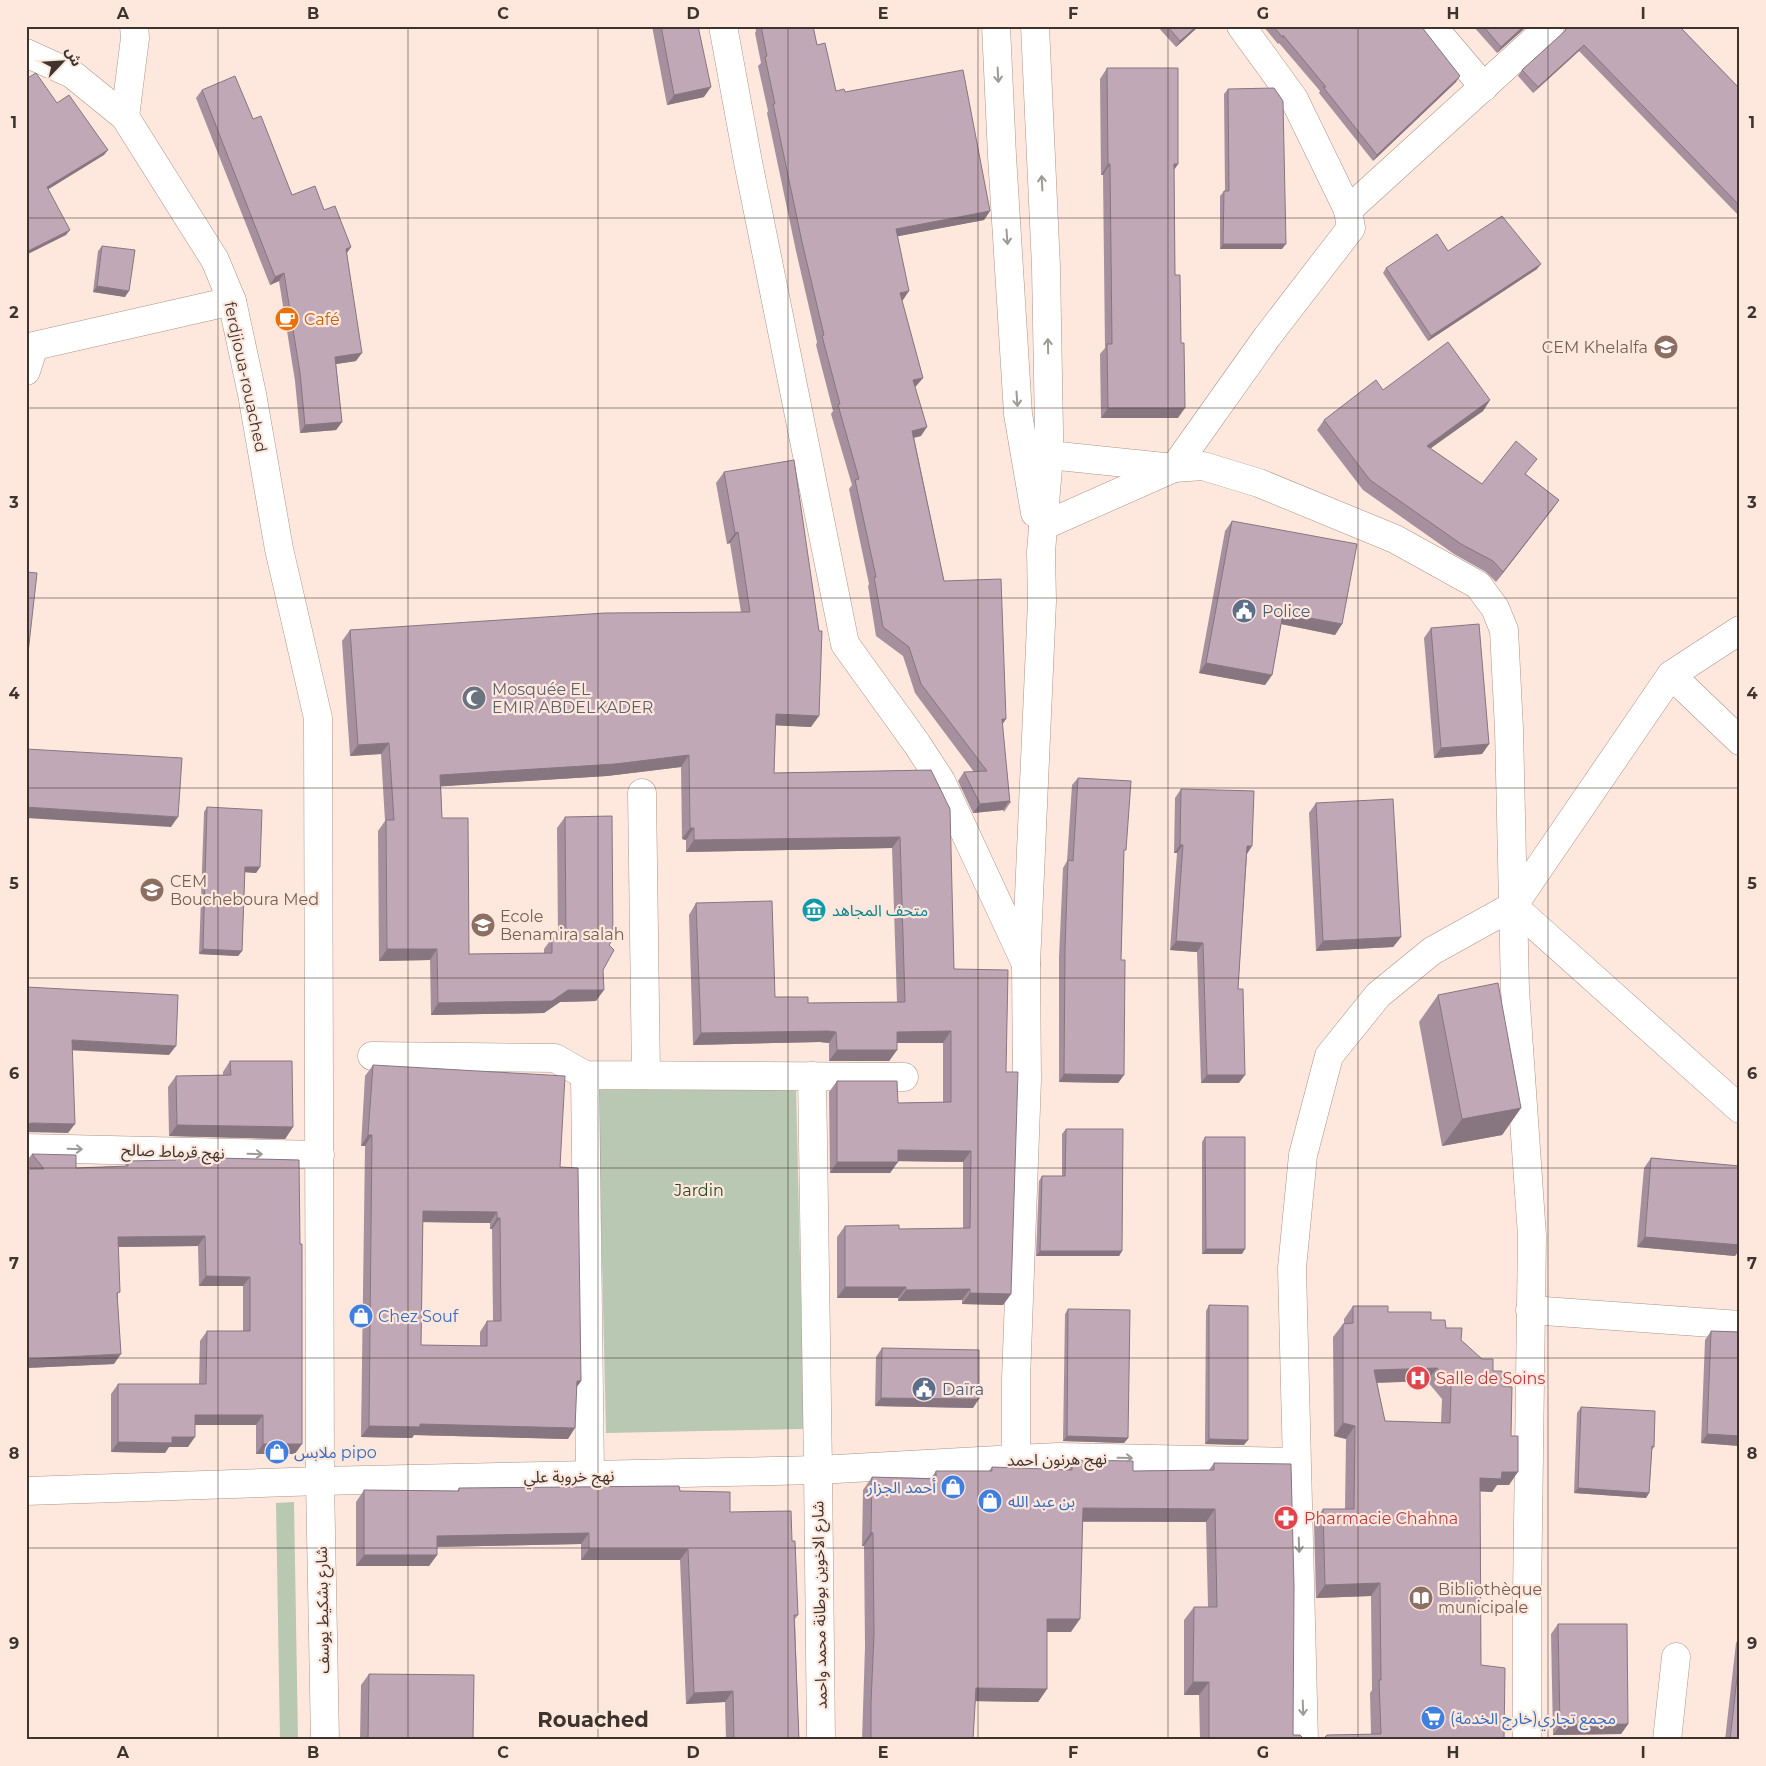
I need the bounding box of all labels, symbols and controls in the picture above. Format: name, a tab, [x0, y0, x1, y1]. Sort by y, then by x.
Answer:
text: A	[116, 4, 130, 23]
text: B	[307, 4, 319, 23]
text: C	[497, 4, 509, 23]
text: D	[686, 4, 700, 23]
text: E	[878, 4, 888, 23]
text: F	[1068, 4, 1078, 23]
text: G	[1257, 4, 1269, 23]
text: H	[1447, 4, 1459, 23]
text: I	[1640, 4, 1646, 23]
north arrow	[38, 38, 88, 88]
text: ش	[62, 44, 86, 69]
one-way arrow	[993, 66, 1003, 83]
text: 1	[11, 113, 17, 132]
text: 1	[1749, 113, 1755, 132]
one-way arrow	[1038, 175, 1047, 191]
one-way arrow	[1002, 229, 1011, 245]
street label: ferdjioua-rouached	[220, 300, 271, 454]
text: 2	[9, 303, 19, 322]
text: 2	[1747, 303, 1757, 322]
cafe icon: Café	[274, 306, 300, 332]
place label: Café	[304, 310, 340, 329]
school or university icon: CEM Khelalfa	[1653, 334, 1679, 360]
one-way arrow	[1043, 338, 1053, 354]
place label: CEM Khelalfa	[1542, 338, 1648, 357]
one-way arrow	[1013, 391, 1022, 407]
text: 3	[8, 493, 19, 512]
text: 3	[1746, 493, 1757, 512]
public building icon: Police	[1231, 598, 1257, 624]
place label: Police	[1262, 602, 1310, 621]
place label: Mosquée EL EMIR ABDELKADER	[492, 680, 653, 717]
text: 4	[8, 684, 20, 703]
text: 4	[1746, 684, 1758, 703]
mosque icon: Mosquée EL EMIR ABDELKADER	[461, 685, 487, 711]
place label: CEM Boucheboura Med	[170, 872, 319, 909]
text: 5	[9, 874, 19, 893]
text: 5	[1747, 874, 1757, 893]
school or university icon: CEM Boucheboura Med	[139, 877, 165, 903]
museum icon: متحف المجاهد	[801, 897, 827, 923]
place label: متحف المجاهد	[832, 901, 928, 920]
place label: Ecole Benamira salah	[500, 907, 624, 944]
school or university icon: Ecole Benamira salah	[470, 912, 496, 938]
text: 6	[9, 1064, 19, 1083]
text: 6	[1747, 1064, 1757, 1083]
street label: نهج قرماط صالح	[121, 1140, 225, 1166]
one-way arrow	[66, 1144, 83, 1154]
one-way arrow	[247, 1149, 263, 1158]
park label: Jardin	[673, 1181, 724, 1200]
text: 7	[9, 1254, 19, 1273]
text: 7	[1747, 1254, 1757, 1273]
shop icon: Chez Souf	[348, 1303, 374, 1329]
place label: Chez Souf	[378, 1307, 459, 1326]
hospital icon: Salle de Soins	[1405, 1365, 1431, 1391]
place label: Salle de Soins	[1436, 1369, 1545, 1388]
public building icon: Daïra	[911, 1376, 937, 1402]
place label: Daïra	[942, 1380, 984, 1399]
shop icon: ملابس pipo	[264, 1439, 290, 1465]
place label: ملابس pipo	[294, 1443, 377, 1462]
text: 8	[9, 1444, 19, 1463]
text: 8	[1747, 1444, 1757, 1463]
street label: نهج هرنون احمد	[1007, 1449, 1107, 1473]
one-way arrow	[1117, 1454, 1133, 1463]
street label: نهج خروبة علي	[523, 1466, 615, 1490]
shop icon: أحمد الجزار	[940, 1474, 966, 1500]
place label: أحمد الجزار	[866, 1478, 936, 1497]
shop icon: بن عبد الله	[977, 1488, 1003, 1514]
place label: بن عبد الله	[1008, 1492, 1075, 1511]
street label: شارع الاخوين بوطانة محمد واحمد	[808, 1501, 834, 1709]
pharmacy icon: Pharmacie Chahna	[1273, 1505, 1299, 1531]
place label: Pharmacie Chahna	[1304, 1509, 1458, 1528]
one-way arrow	[1294, 1537, 1304, 1553]
street label: شارع بشكيط يوسف	[312, 1546, 336, 1674]
place label: Bibliothèque municipale	[1438, 1580, 1542, 1617]
library icon: Bibliothèque municipale	[1408, 1585, 1434, 1611]
text: 9	[9, 1634, 19, 1653]
text: 9	[1747, 1634, 1757, 1653]
one-way arrow	[1299, 1699, 1308, 1715]
supermarket icon: (مجمع تجاري(خارج الخدمة	[1420, 1705, 1446, 1731]
district label: Rouached	[537, 1707, 649, 1732]
place label: (مجمع تجاري(خارج الخدمة	[1450, 1709, 1616, 1731]
text: A	[116, 1743, 130, 1762]
text: B	[307, 1743, 319, 1762]
text: C	[497, 1743, 509, 1762]
text: D	[686, 1743, 700, 1762]
text: E	[878, 1743, 888, 1762]
text: F	[1068, 1743, 1078, 1762]
text: G	[1257, 1743, 1269, 1762]
text: H	[1447, 1743, 1459, 1762]
text: I	[1640, 1743, 1646, 1762]

